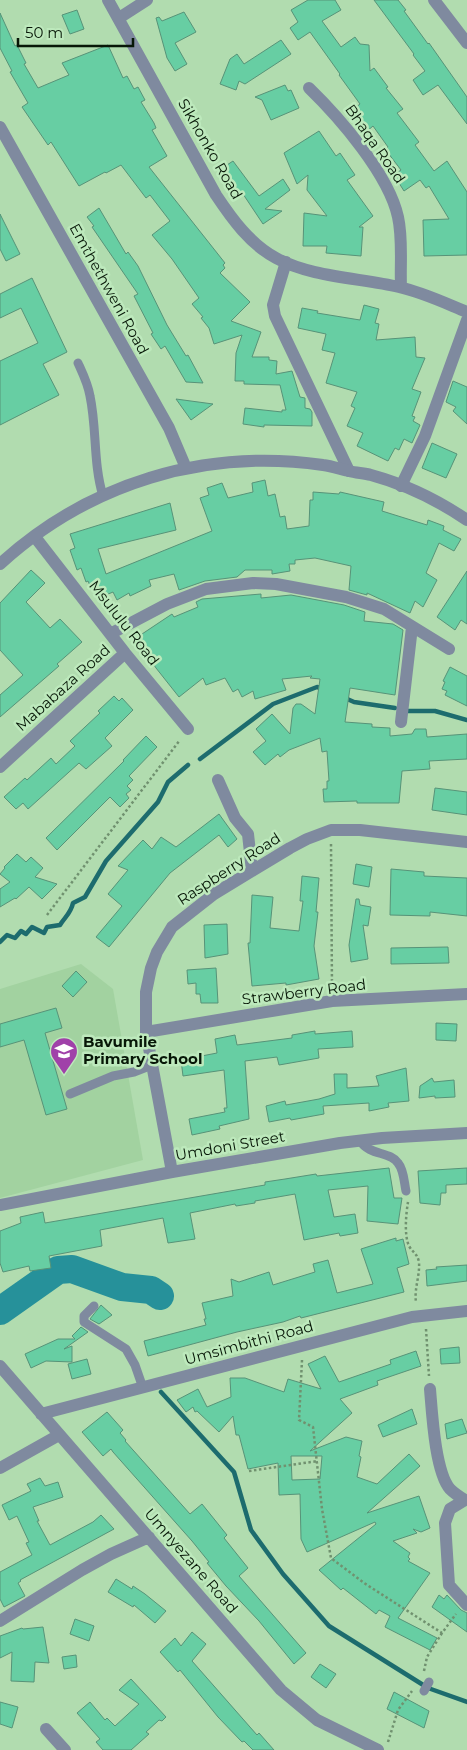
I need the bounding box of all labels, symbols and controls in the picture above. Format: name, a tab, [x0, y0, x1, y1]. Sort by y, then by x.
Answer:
scale bar	[18, 15, 132, 47]
text: 50 m	[25, 23, 63, 42]
street label: Sikhonko Road	[174, 95, 247, 202]
street label: Bhaqa Road	[341, 100, 410, 187]
street label: Emthethweni Road	[66, 220, 153, 358]
street label: Msululu Road	[85, 576, 164, 669]
street label: Mababaza Road	[11, 640, 114, 735]
street label: Raspberry Road	[173, 828, 284, 909]
street label: Strawberry Road	[241, 974, 367, 1009]
place label: Bavumile Primary School	[83, 1032, 202, 1068]
school or university icon: Bavumile Primary School	[49, 1036, 79, 1075]
street label: Umdoni Street	[174, 1127, 286, 1164]
street label: Umsimbithi Road	[182, 1316, 315, 1369]
street label: Umnyezane Road	[140, 1504, 242, 1617]

